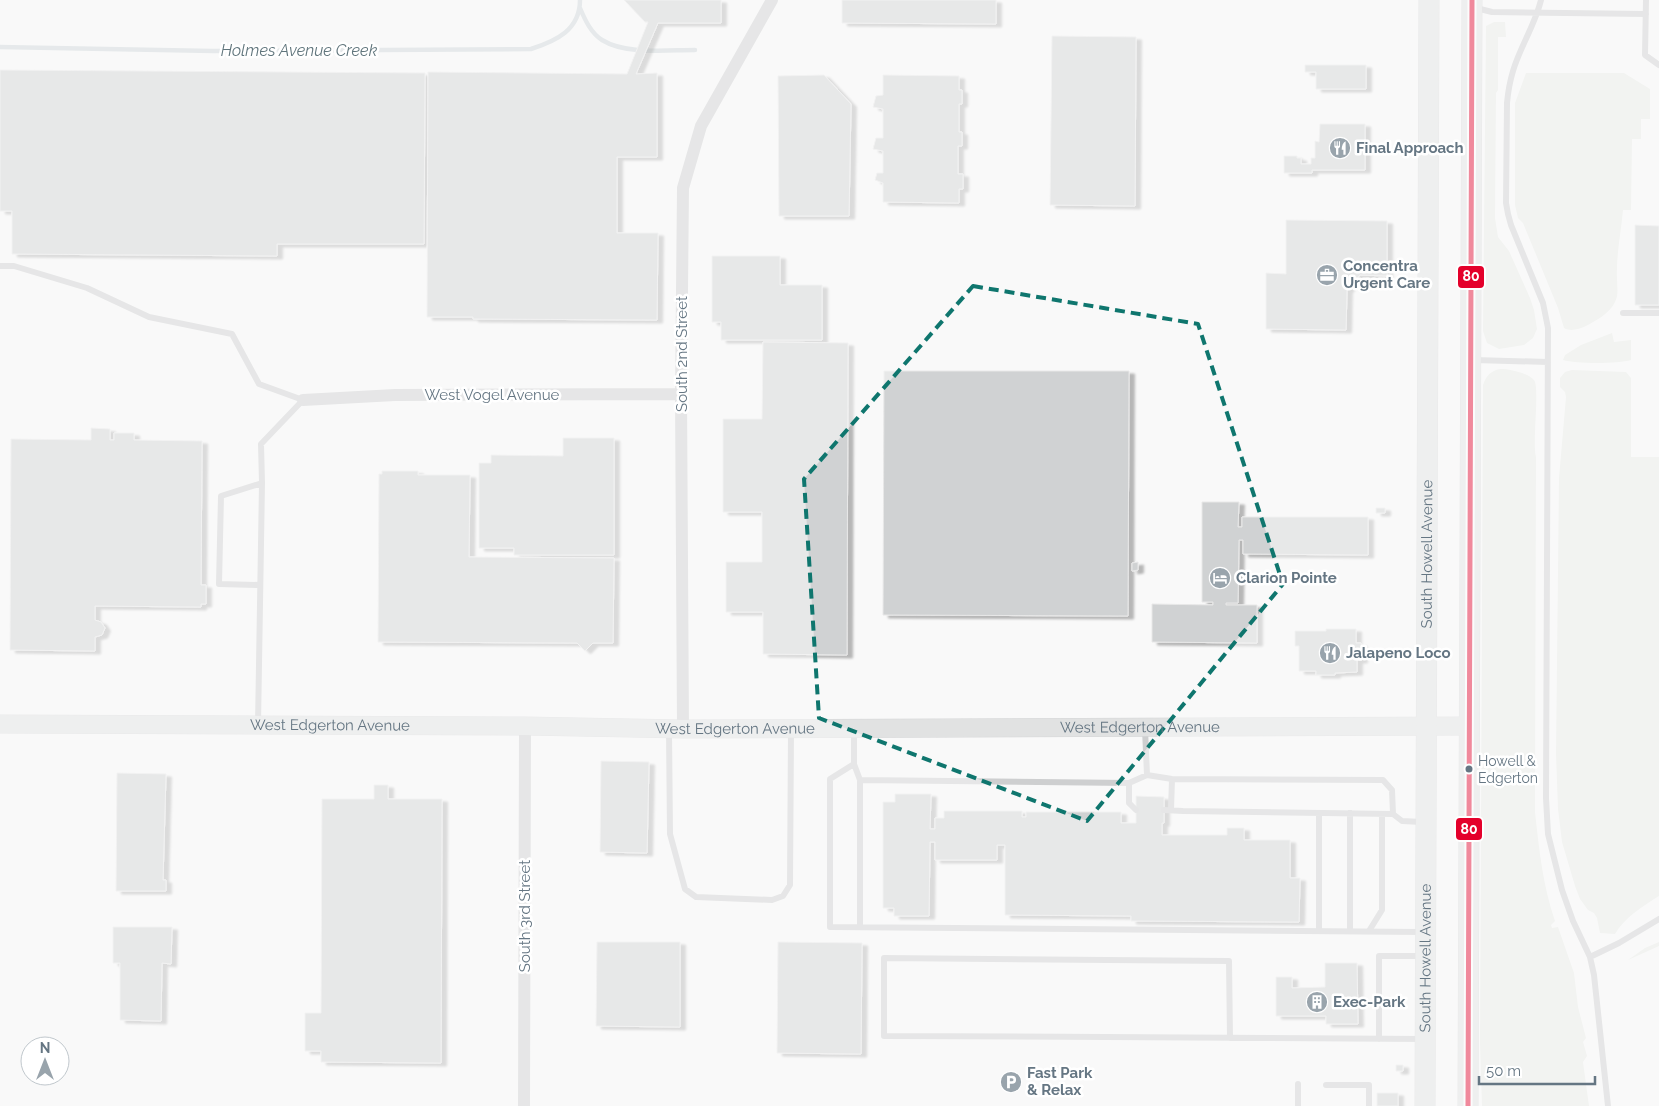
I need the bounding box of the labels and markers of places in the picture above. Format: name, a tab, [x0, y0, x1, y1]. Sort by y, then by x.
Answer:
restaurant icon: Final Approach	[1328, 136, 1352, 160]
place label: Final Approach	[1356, 139, 1464, 157]
place label: Concentra Urgent Care	[1343, 257, 1430, 292]
office icon: Concentra Urgent Care	[1315, 263, 1339, 287]
hotel icon: Clarion Pointe	[1208, 566, 1232, 590]
place label: Clarion Pointe	[1236, 569, 1337, 587]
restaurant icon: Jalapeno Loco	[1318, 641, 1342, 665]
place label: Jalapeno Loco	[1346, 644, 1451, 662]
place label: Howell & Edgerton	[1478, 753, 1538, 786]
marker: Howell & Edgerton	[1464, 764, 1474, 774]
building icon: Exec-Park	[1305, 990, 1329, 1014]
place label: Exec-Park	[1333, 993, 1406, 1011]
place label: Fast Park & Relax	[1027, 1064, 1093, 1099]
parking icon: Fast Park & Relax	[999, 1070, 1023, 1094]

